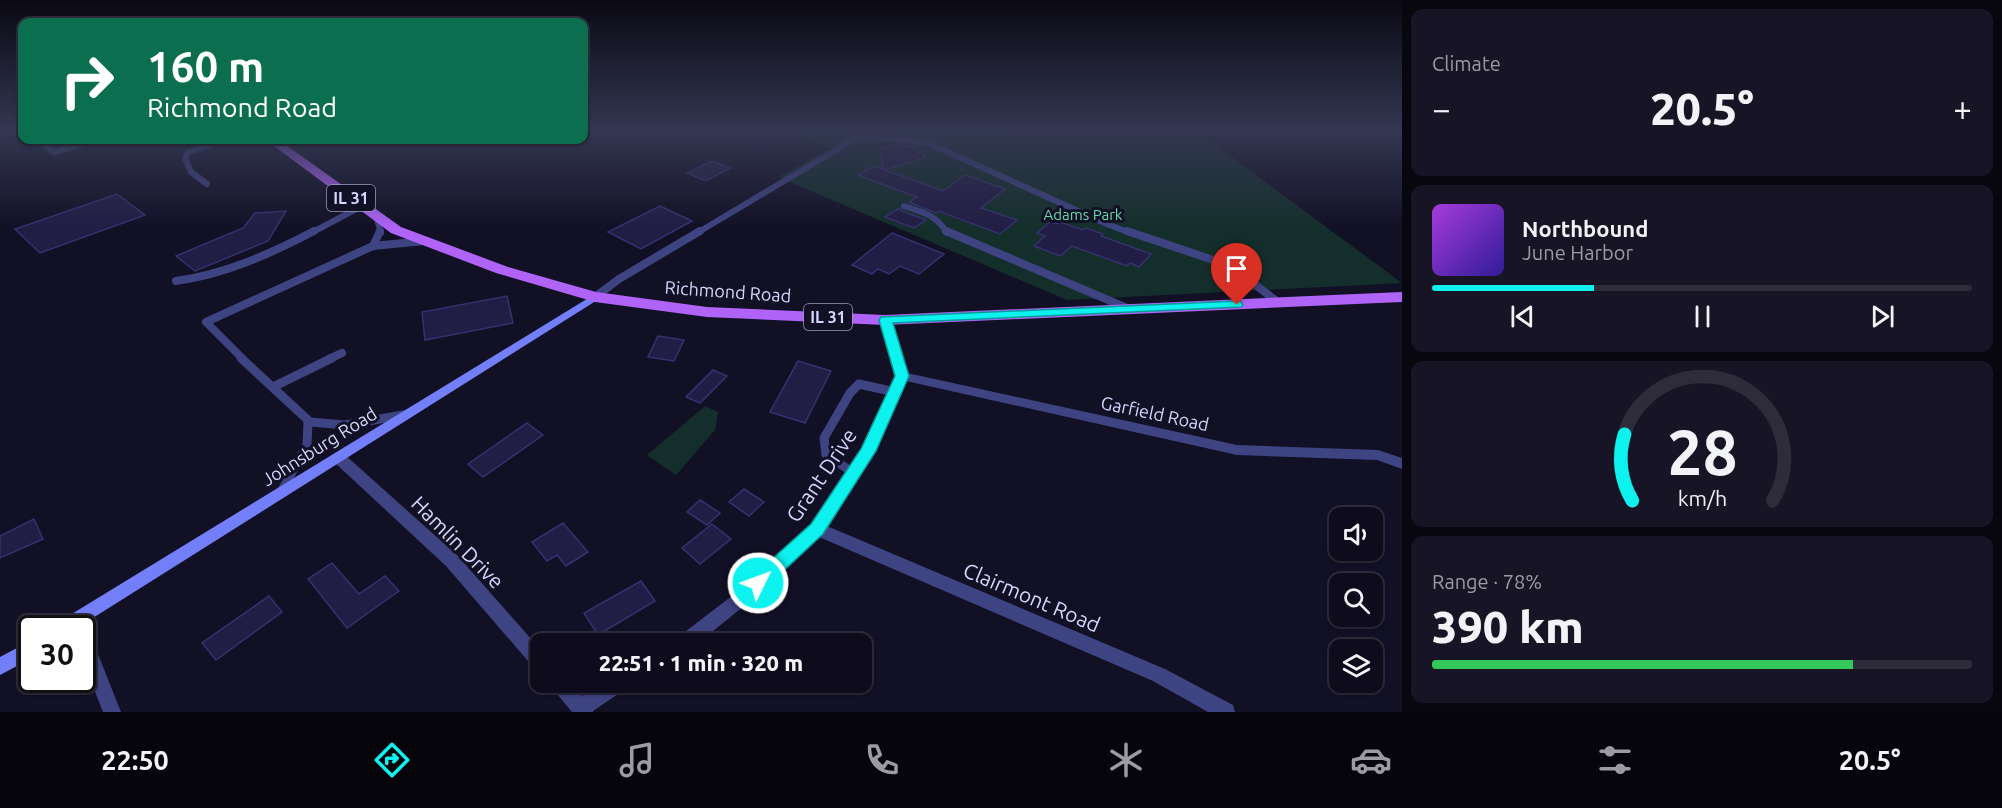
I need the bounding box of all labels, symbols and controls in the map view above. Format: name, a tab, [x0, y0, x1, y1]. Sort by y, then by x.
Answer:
icon: right	[48, 42, 126, 120]
text: 160 m	[147, 43, 264, 90]
text: Climate	[1432, 52, 1501, 75]
text: 20.5°	[1650, 83, 1754, 134]
text: −	[1432, 90, 1451, 127]
text: +	[1953, 90, 1972, 127]
text: Richmond Road	[147, 92, 337, 122]
road number: IL 31	[327, 185, 375, 211]
park label: Adams Park	[1044, 206, 1123, 223]
text: Northbound	[1522, 216, 1648, 241]
text: June Harbor	[1522, 241, 1633, 264]
pin	[1211, 243, 1262, 305]
icon: arrive	[1220, 252, 1253, 285]
street label: Richmond Road	[664, 277, 792, 305]
icon: previous	[1506, 300, 1539, 333]
icon: pause	[1686, 300, 1719, 333]
icon: next	[1866, 300, 1899, 333]
road number: IL 31	[804, 304, 852, 330]
street label: Garfield Road	[1099, 392, 1211, 434]
street label: Johnsburg Road	[258, 403, 380, 489]
text: 28	[1667, 417, 1737, 487]
street label: Grant Drive	[781, 424, 861, 526]
text: km/h	[1677, 486, 1727, 510]
street label: Hamlin Drive	[407, 491, 509, 593]
map controls	[1329, 507, 1383, 693]
button: sound	[1329, 507, 1383, 561]
position arrow	[726, 551, 790, 615]
street label: Clairmont Road	[960, 557, 1104, 637]
text: Range · 78%	[1432, 570, 1542, 593]
button: search	[1329, 573, 1383, 627]
text: 390 km	[1432, 601, 1584, 652]
speed limit sign: 30	[18, 615, 96, 693]
button: layers	[1329, 639, 1383, 693]
text: 22:51 · 1 min · 320 m	[599, 650, 803, 675]
icon: directions	[371, 739, 413, 781]
icon: music	[616, 739, 658, 781]
icon: phone	[861, 739, 903, 781]
icon: climate	[1105, 739, 1147, 781]
icon: car	[1350, 739, 1392, 781]
icon: filters	[1594, 739, 1636, 781]
text: 22:50	[101, 745, 169, 775]
text: 20.5°	[1839, 745, 1901, 775]

